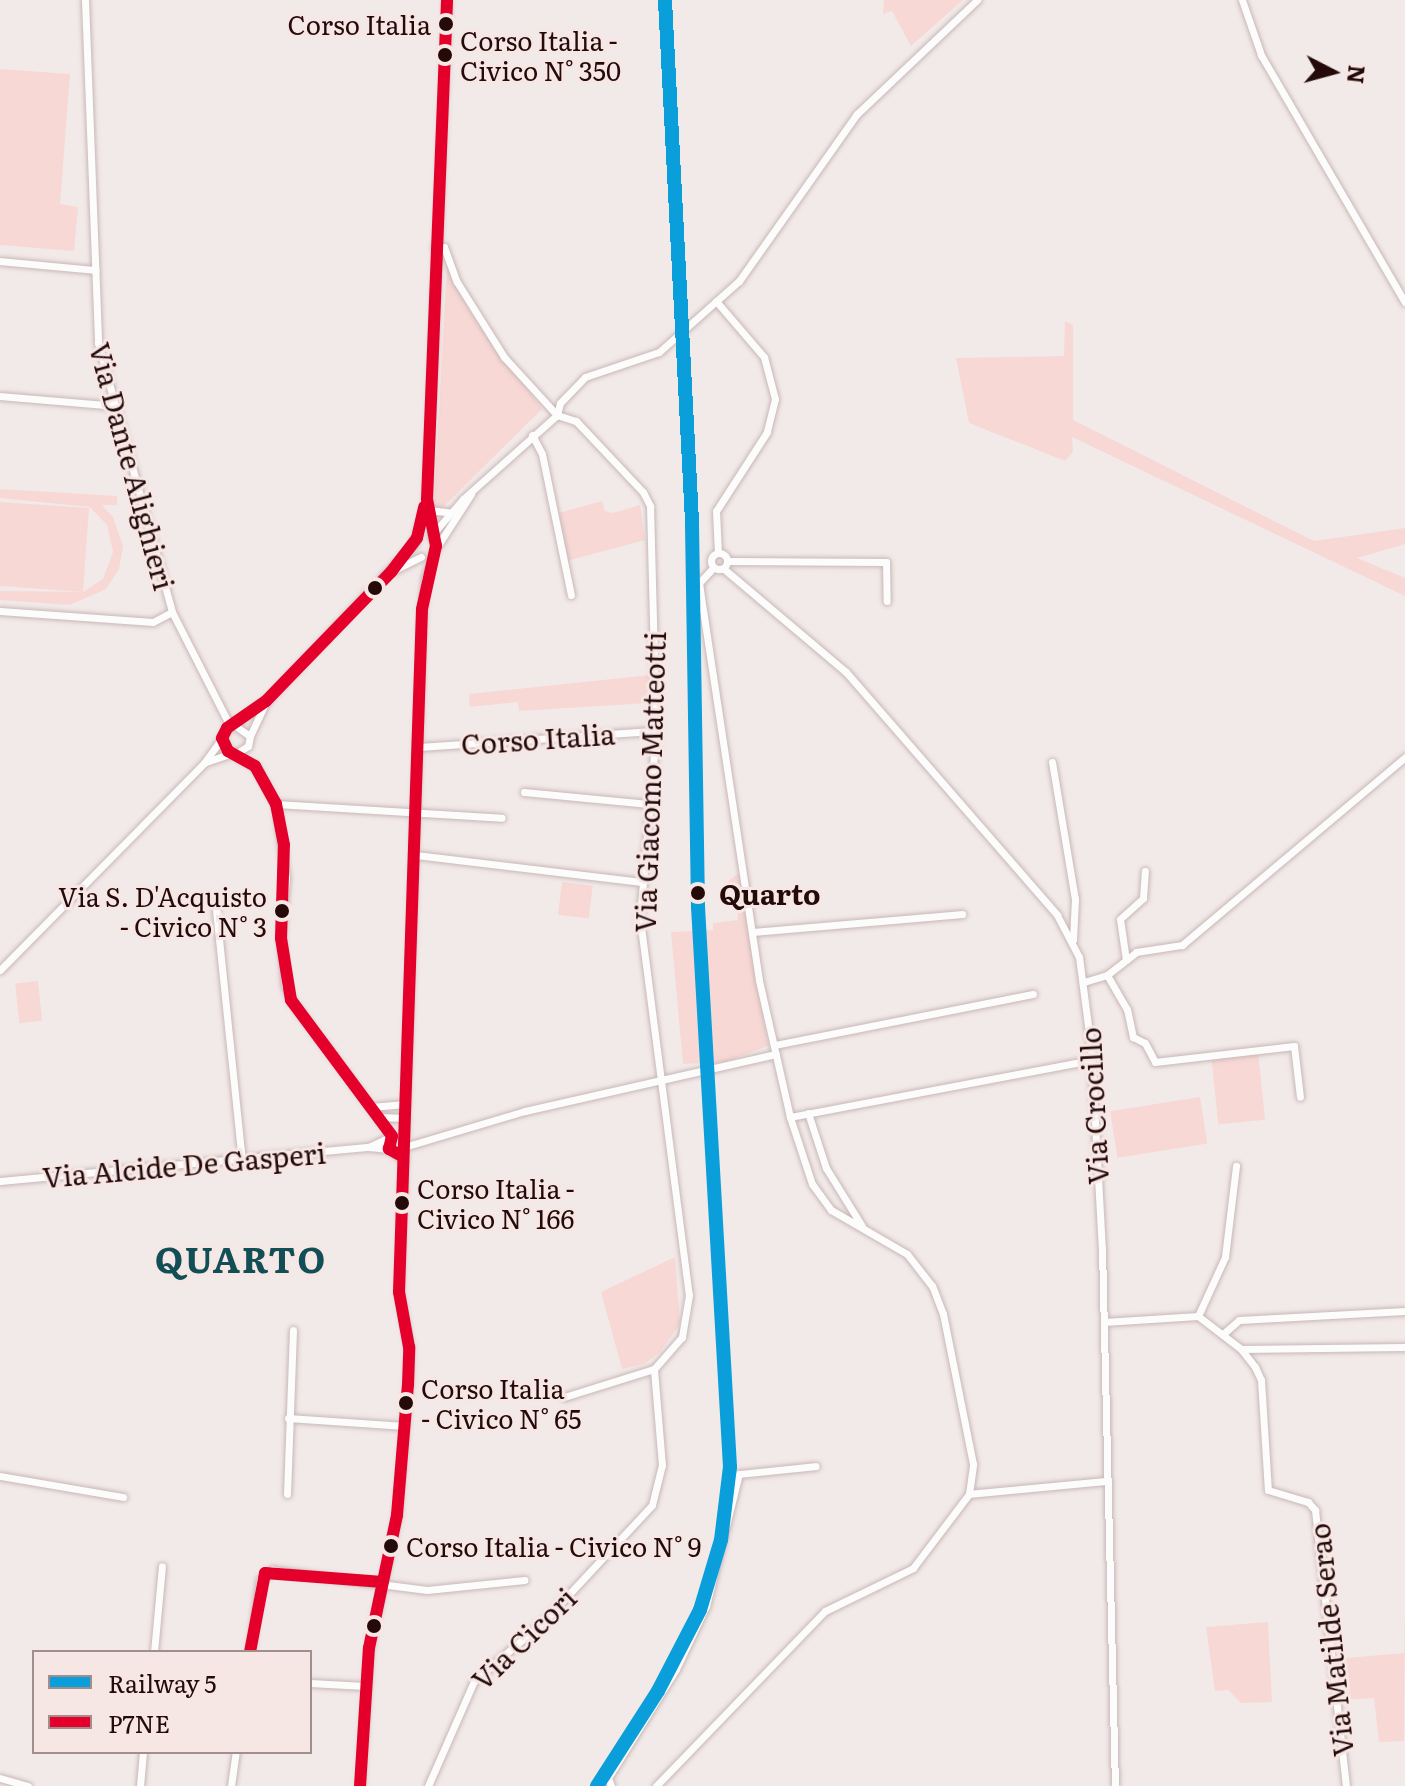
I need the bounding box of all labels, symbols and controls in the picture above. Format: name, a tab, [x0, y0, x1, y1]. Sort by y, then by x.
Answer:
place label: Corso Italia	[288, 8, 431, 40]
marker: Corso Italia	[438, 16, 454, 32]
place label: Corso Italia - Civico N° 350	[460, 24, 621, 86]
north arrow	[1293, 32, 1373, 112]
marker: Corso Italia - Civico N° 350	[437, 47, 453, 63]
text: N	[1340, 64, 1375, 85]
street label: Via Dante Alighieri	[84, 339, 182, 593]
unlabelled marker	[367, 580, 383, 596]
street label: Via Giacomo Matteotti	[627, 631, 671, 933]
street label: Corso Italia	[460, 716, 616, 760]
place label: Quarto	[719, 876, 820, 910]
marker: Quarto	[684, 879, 712, 907]
place label: Via S. D'Acquisto - Civico N° 3	[58, 880, 267, 942]
marker: Via S. D'Acquisto - Civico N° 3	[274, 903, 290, 919]
street label: Via Crocillo	[1072, 1027, 1114, 1185]
street label: Via Alcide De Gasperi	[41, 1135, 327, 1193]
place label: Corso Italia - Civico N° 166	[417, 1172, 575, 1234]
marker: Corso Italia - Civico N° 166	[394, 1195, 410, 1211]
district label: QUARTO	[155, 1236, 327, 1280]
place label: Corso Italia - Civico N° 65	[421, 1372, 581, 1434]
marker: Corso Italia - Civico N° 65	[398, 1395, 414, 1411]
street label: Via Matilde Serao	[1301, 1522, 1359, 1758]
place label: Corso Italia - Civico N° 9	[406, 1530, 701, 1562]
marker: Corso Italia - Civico N° 9	[383, 1538, 399, 1554]
street label: Via Cicori	[464, 1580, 582, 1696]
unlabelled marker	[366, 1618, 382, 1634]
legend	[32, 1650, 312, 1754]
text: Railway 5	[108, 1665, 216, 1700]
text: P7NE	[108, 1705, 170, 1740]

